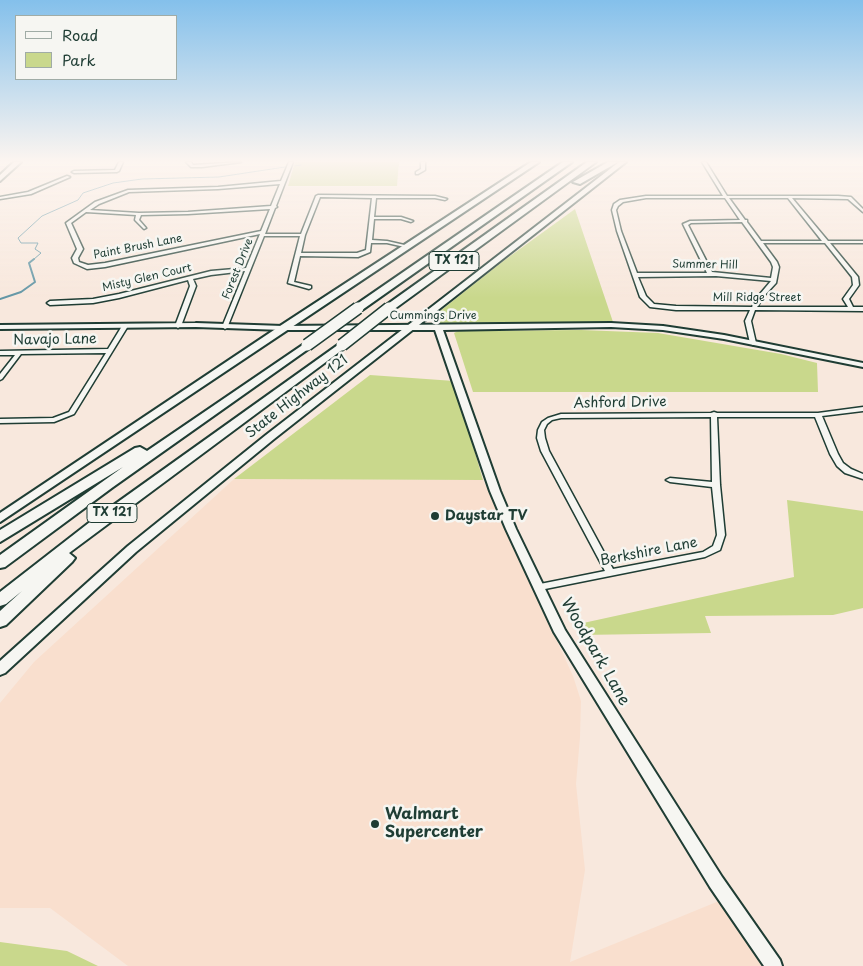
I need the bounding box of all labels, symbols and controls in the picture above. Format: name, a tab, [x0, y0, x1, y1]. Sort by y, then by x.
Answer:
legend	[15, 15, 178, 80]
text: Road	[62, 23, 98, 46]
text: Park	[62, 48, 96, 71]
street label: Paint Brush Lane	[93, 232, 183, 262]
street label: Forest Drive	[220, 237, 256, 301]
road number: TX 121	[429, 252, 479, 270]
street label: Summer Hill	[672, 258, 738, 272]
street label: Misty Glen Court	[101, 261, 193, 295]
street label: Mill Ridge Street	[713, 291, 801, 305]
street label: Cummings Drive	[390, 309, 476, 323]
street label: Navajo Lane	[13, 331, 97, 349]
street label: State Highway 121	[243, 352, 351, 442]
street label: Ashford Drive	[573, 394, 667, 412]
road number: TX 121	[87, 503, 137, 522]
place label: Daystar TV	[445, 508, 527, 524]
marker: Daystar TV	[429, 510, 441, 522]
street label: Berkshire Lane	[599, 534, 699, 570]
street label: Woodpark Lane	[556, 595, 634, 709]
place label: Walmart Supercenter	[385, 805, 483, 843]
marker: Walmart Supercenter	[369, 818, 381, 830]

